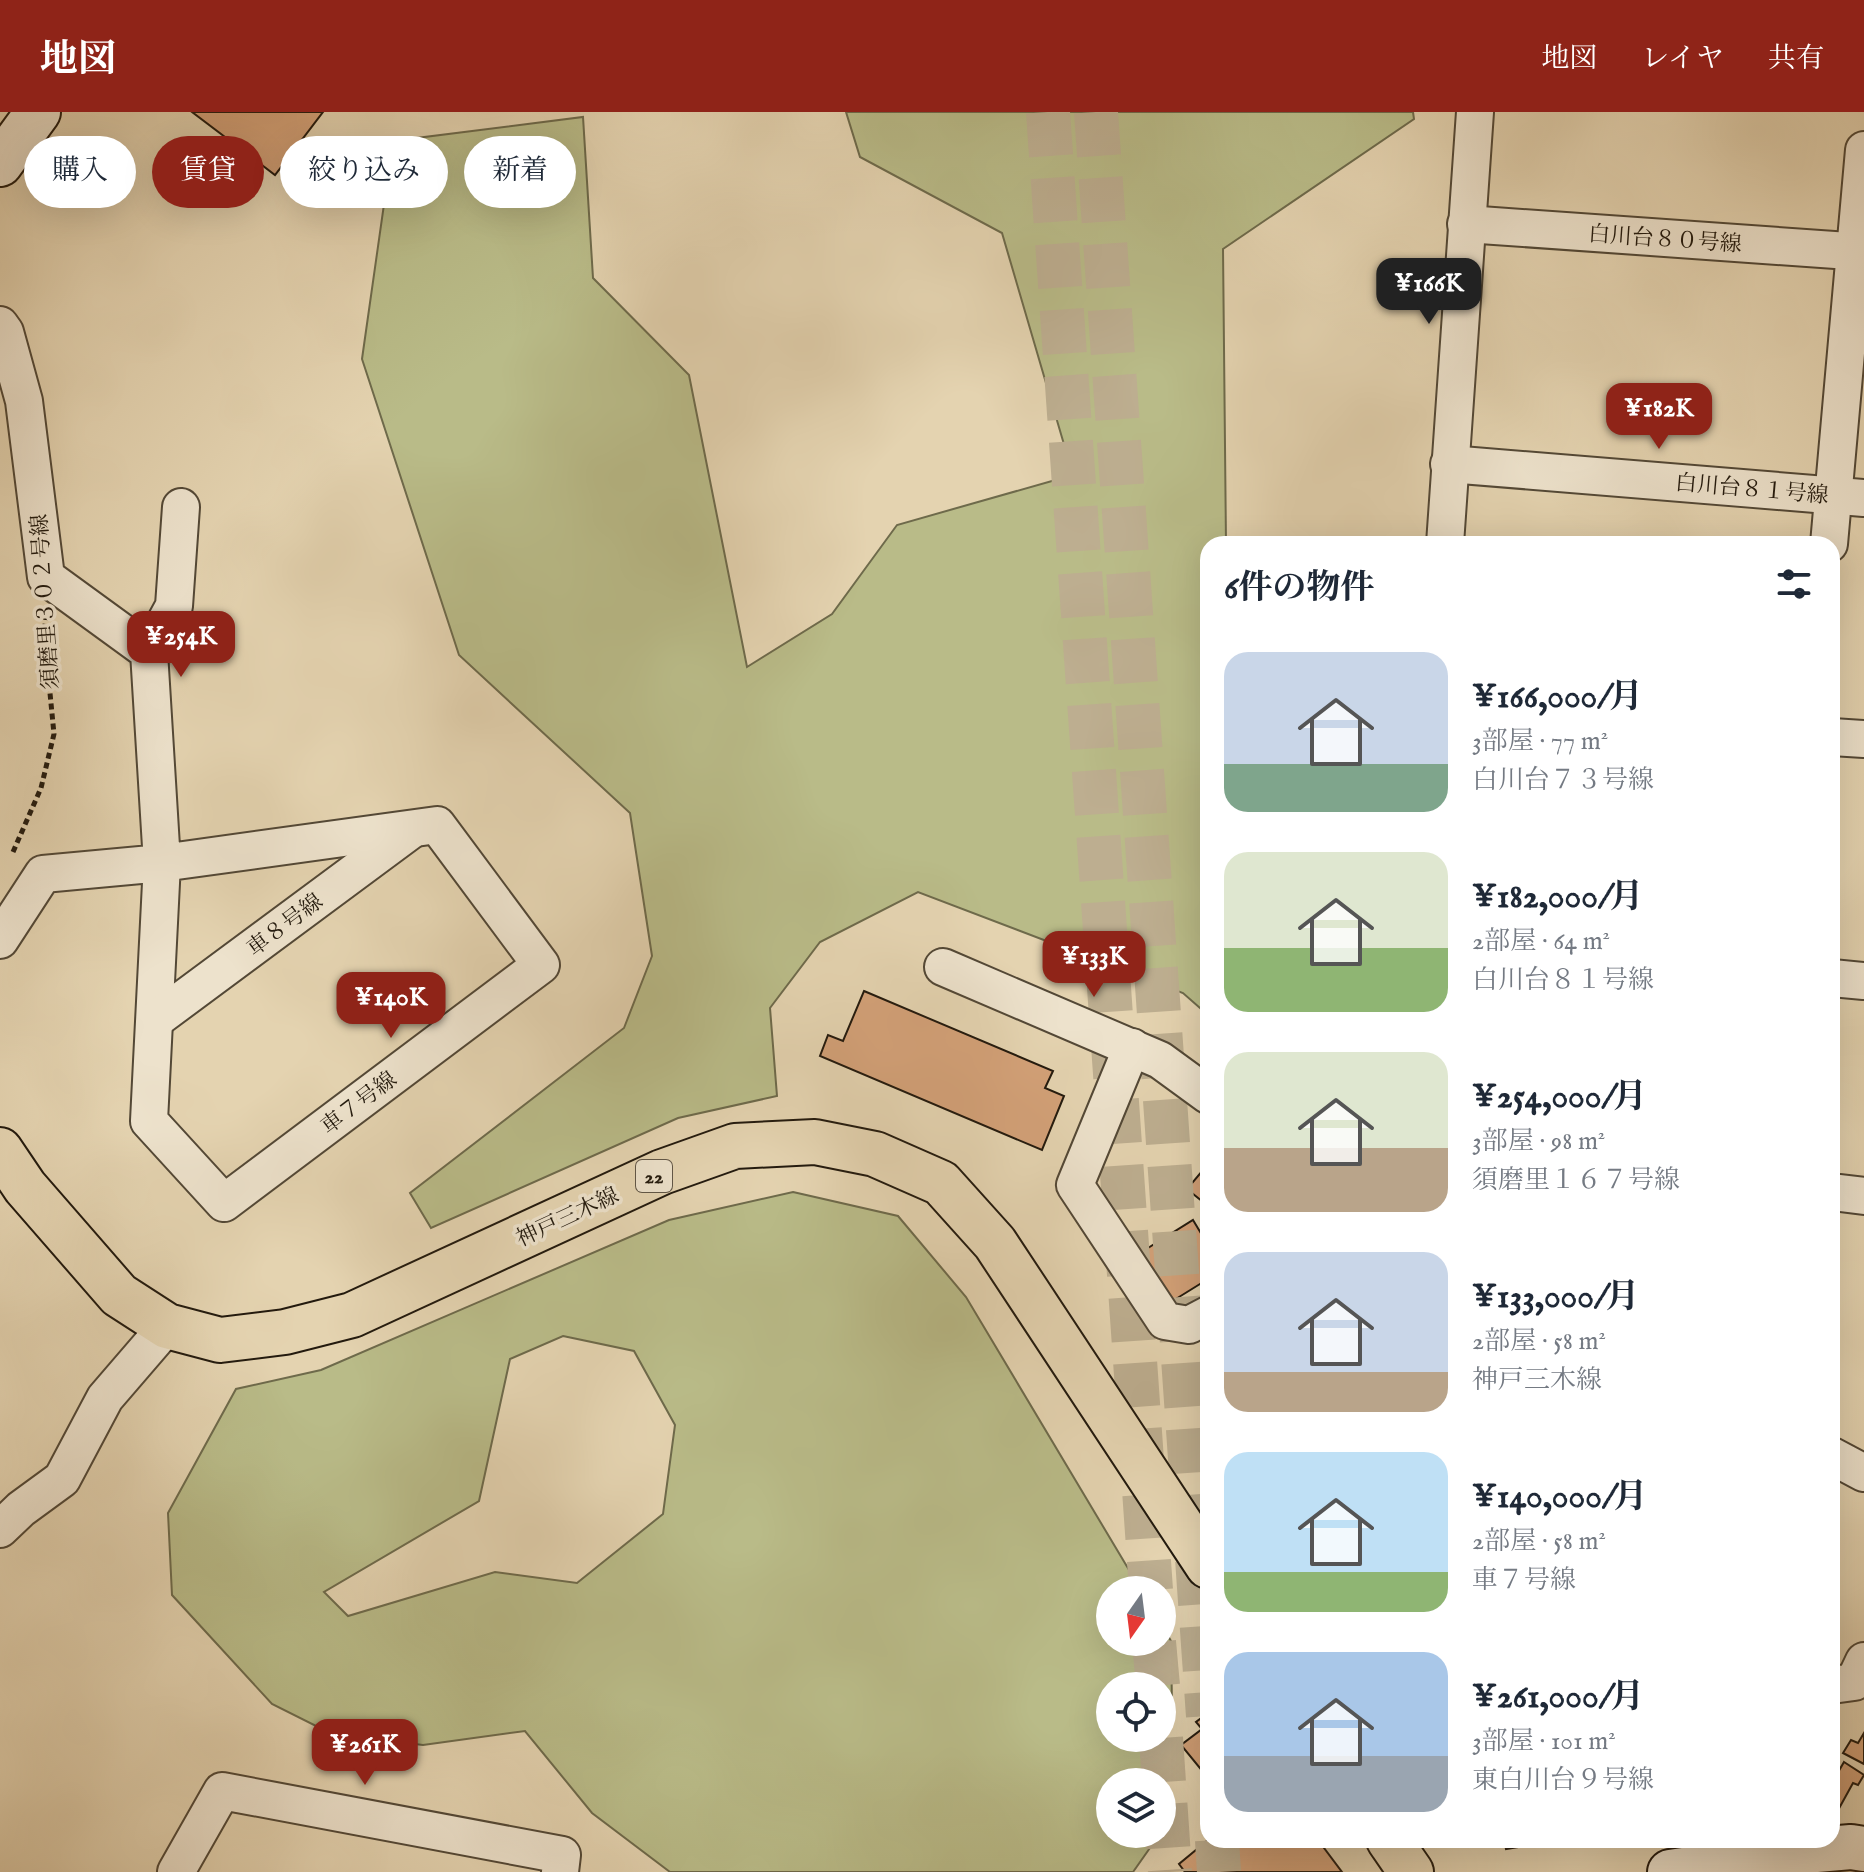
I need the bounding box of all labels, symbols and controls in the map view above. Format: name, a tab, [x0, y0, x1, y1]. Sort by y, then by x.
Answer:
text: 地図	[40, 37, 116, 85]
text: 地図	[1541, 42, 1597, 77]
text: レイヤ	[1641, 42, 1724, 77]
text: 共有	[1768, 42, 1824, 77]
chip: 購入	[24, 136, 136, 208]
chip: 賃貸	[152, 136, 264, 208]
chip: 絞り込み	[280, 136, 448, 208]
chip: 新着	[464, 136, 576, 208]
street label: 白川台８０号線	[1587, 221, 1743, 259]
pin: ¥166K	[1373, 258, 1485, 326]
text: ¥166K	[1394, 267, 1464, 300]
pin: ¥182K	[1603, 383, 1715, 451]
text: ¥182K	[1624, 392, 1694, 425]
street label: 白川台８１号線	[1674, 469, 1830, 511]
street label: 須磨里３０２号線	[26, 513, 66, 691]
icon: filters	[1772, 562, 1816, 606]
text: 6件の物件	[1224, 567, 1374, 610]
pin: ¥254K	[125, 611, 237, 679]
text: ¥254K	[145, 620, 217, 653]
text: ¥166,000/月	[1472, 676, 1643, 719]
icon: home	[1288, 684, 1384, 780]
text: 3部屋 · 77 m²	[1472, 725, 1608, 758]
text: 白川台７３号線	[1472, 764, 1654, 797]
text: ¥182,000/月	[1472, 876, 1643, 919]
icon: home	[1288, 884, 1384, 980]
street label: 車８号線	[242, 888, 329, 963]
text: 2部屋 · 64 m²	[1472, 925, 1610, 958]
pin: ¥133K	[1038, 931, 1150, 999]
text: ¥133K	[1061, 940, 1127, 973]
text: 白川台８１号線	[1472, 964, 1654, 997]
pin: ¥140K	[335, 972, 447, 1040]
text: ¥140K	[355, 981, 427, 1014]
street label: 車７号線	[316, 1066, 403, 1141]
text: ¥254,000/月	[1472, 1076, 1647, 1119]
icon: home	[1288, 1084, 1384, 1180]
text: 3部屋 · 98 m²	[1472, 1125, 1605, 1158]
road number: 22	[636, 1160, 672, 1192]
text: 須磨里１６７号線	[1472, 1164, 1680, 1197]
street label: 神戸三木線	[512, 1182, 624, 1254]
text: ¥133,000/月	[1472, 1276, 1640, 1319]
icon: home	[1288, 1284, 1384, 1380]
text: 2部屋 · 58 m²	[1472, 1325, 1606, 1358]
text: 神戸三木線	[1472, 1364, 1602, 1397]
text: ¥140,000/月	[1472, 1476, 1648, 1519]
icon: home	[1288, 1484, 1384, 1580]
text: 2部屋 · 58 m²	[1472, 1525, 1606, 1558]
text: 車７号線	[1472, 1564, 1576, 1597]
north arrow	[1096, 1576, 1176, 1656]
map controls	[1096, 1576, 1176, 1848]
button: locate	[1096, 1672, 1176, 1752]
text: ¥261,000/月	[1472, 1676, 1644, 1719]
icon: home	[1288, 1684, 1384, 1780]
pin: ¥261K	[309, 1719, 421, 1787]
text: 3部屋 · 101 m²	[1472, 1725, 1616, 1758]
text: ¥261K	[330, 1728, 400, 1761]
text: 東白川台９号線	[1472, 1764, 1654, 1797]
button: layers	[1096, 1768, 1176, 1848]

